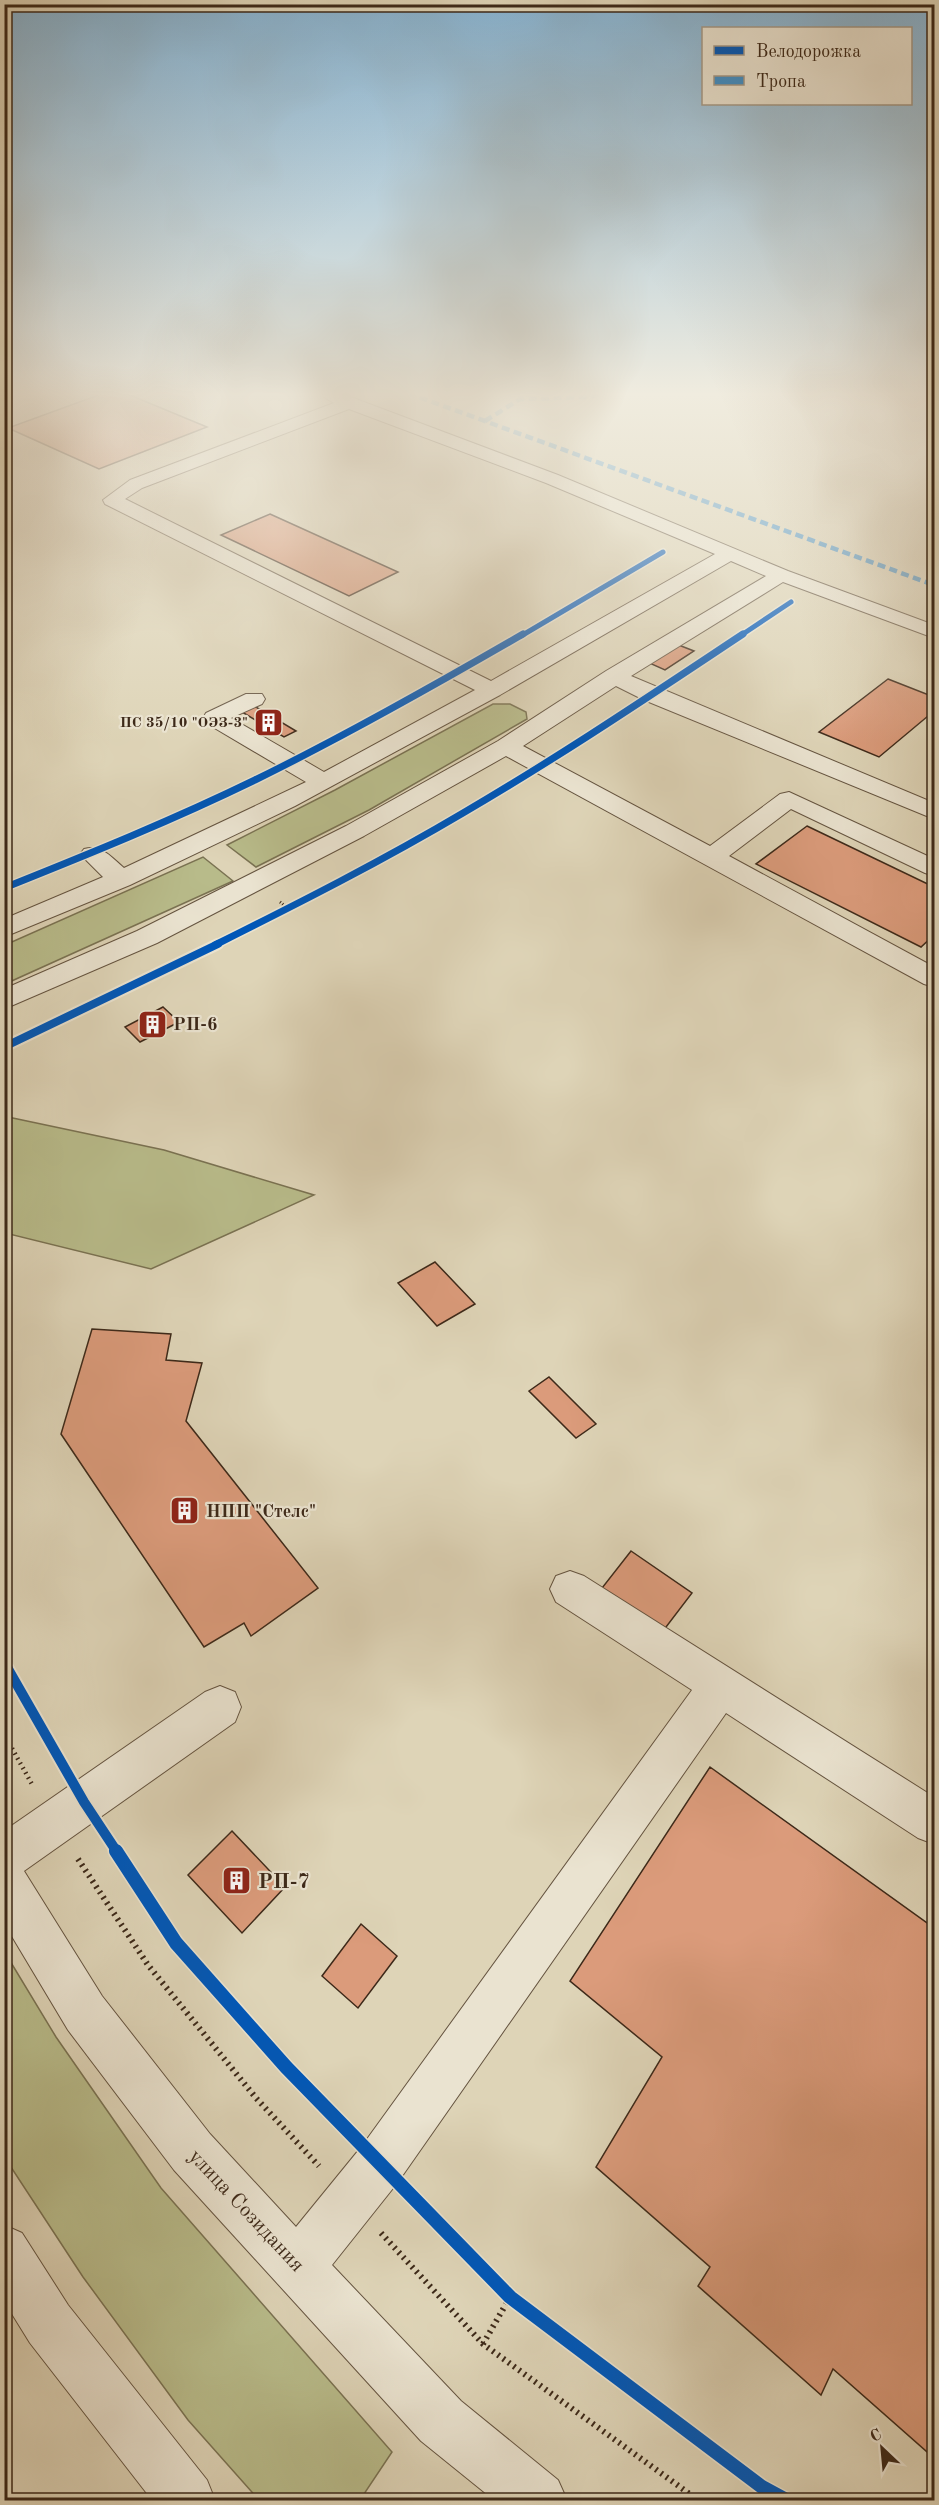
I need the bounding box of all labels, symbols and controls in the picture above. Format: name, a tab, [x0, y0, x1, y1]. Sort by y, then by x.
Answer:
legend	[702, 27, 912, 105]
text: Велодорожка	[756, 43, 861, 61]
text: Тропа	[756, 73, 806, 91]
building icon: ПС 35/10 "ОЭЗ-3"	[253, 706, 285, 738]
place label: ПС 35/10 "ОЭЗ-3"	[120, 716, 248, 731]
building icon: РП-6	[136, 1008, 168, 1040]
place label: РП-6	[173, 1016, 217, 1034]
building icon: НПП "Стелс"	[169, 1495, 201, 1527]
place label: НПП "Стелс"	[206, 1503, 316, 1521]
building icon: РП-7	[221, 1865, 253, 1897]
place label: РП-7	[258, 1872, 310, 1893]
street label: улица Созидания	[184, 2146, 308, 2276]
north arrow	[852, 2418, 912, 2478]
text: С	[868, 2427, 885, 2446]

